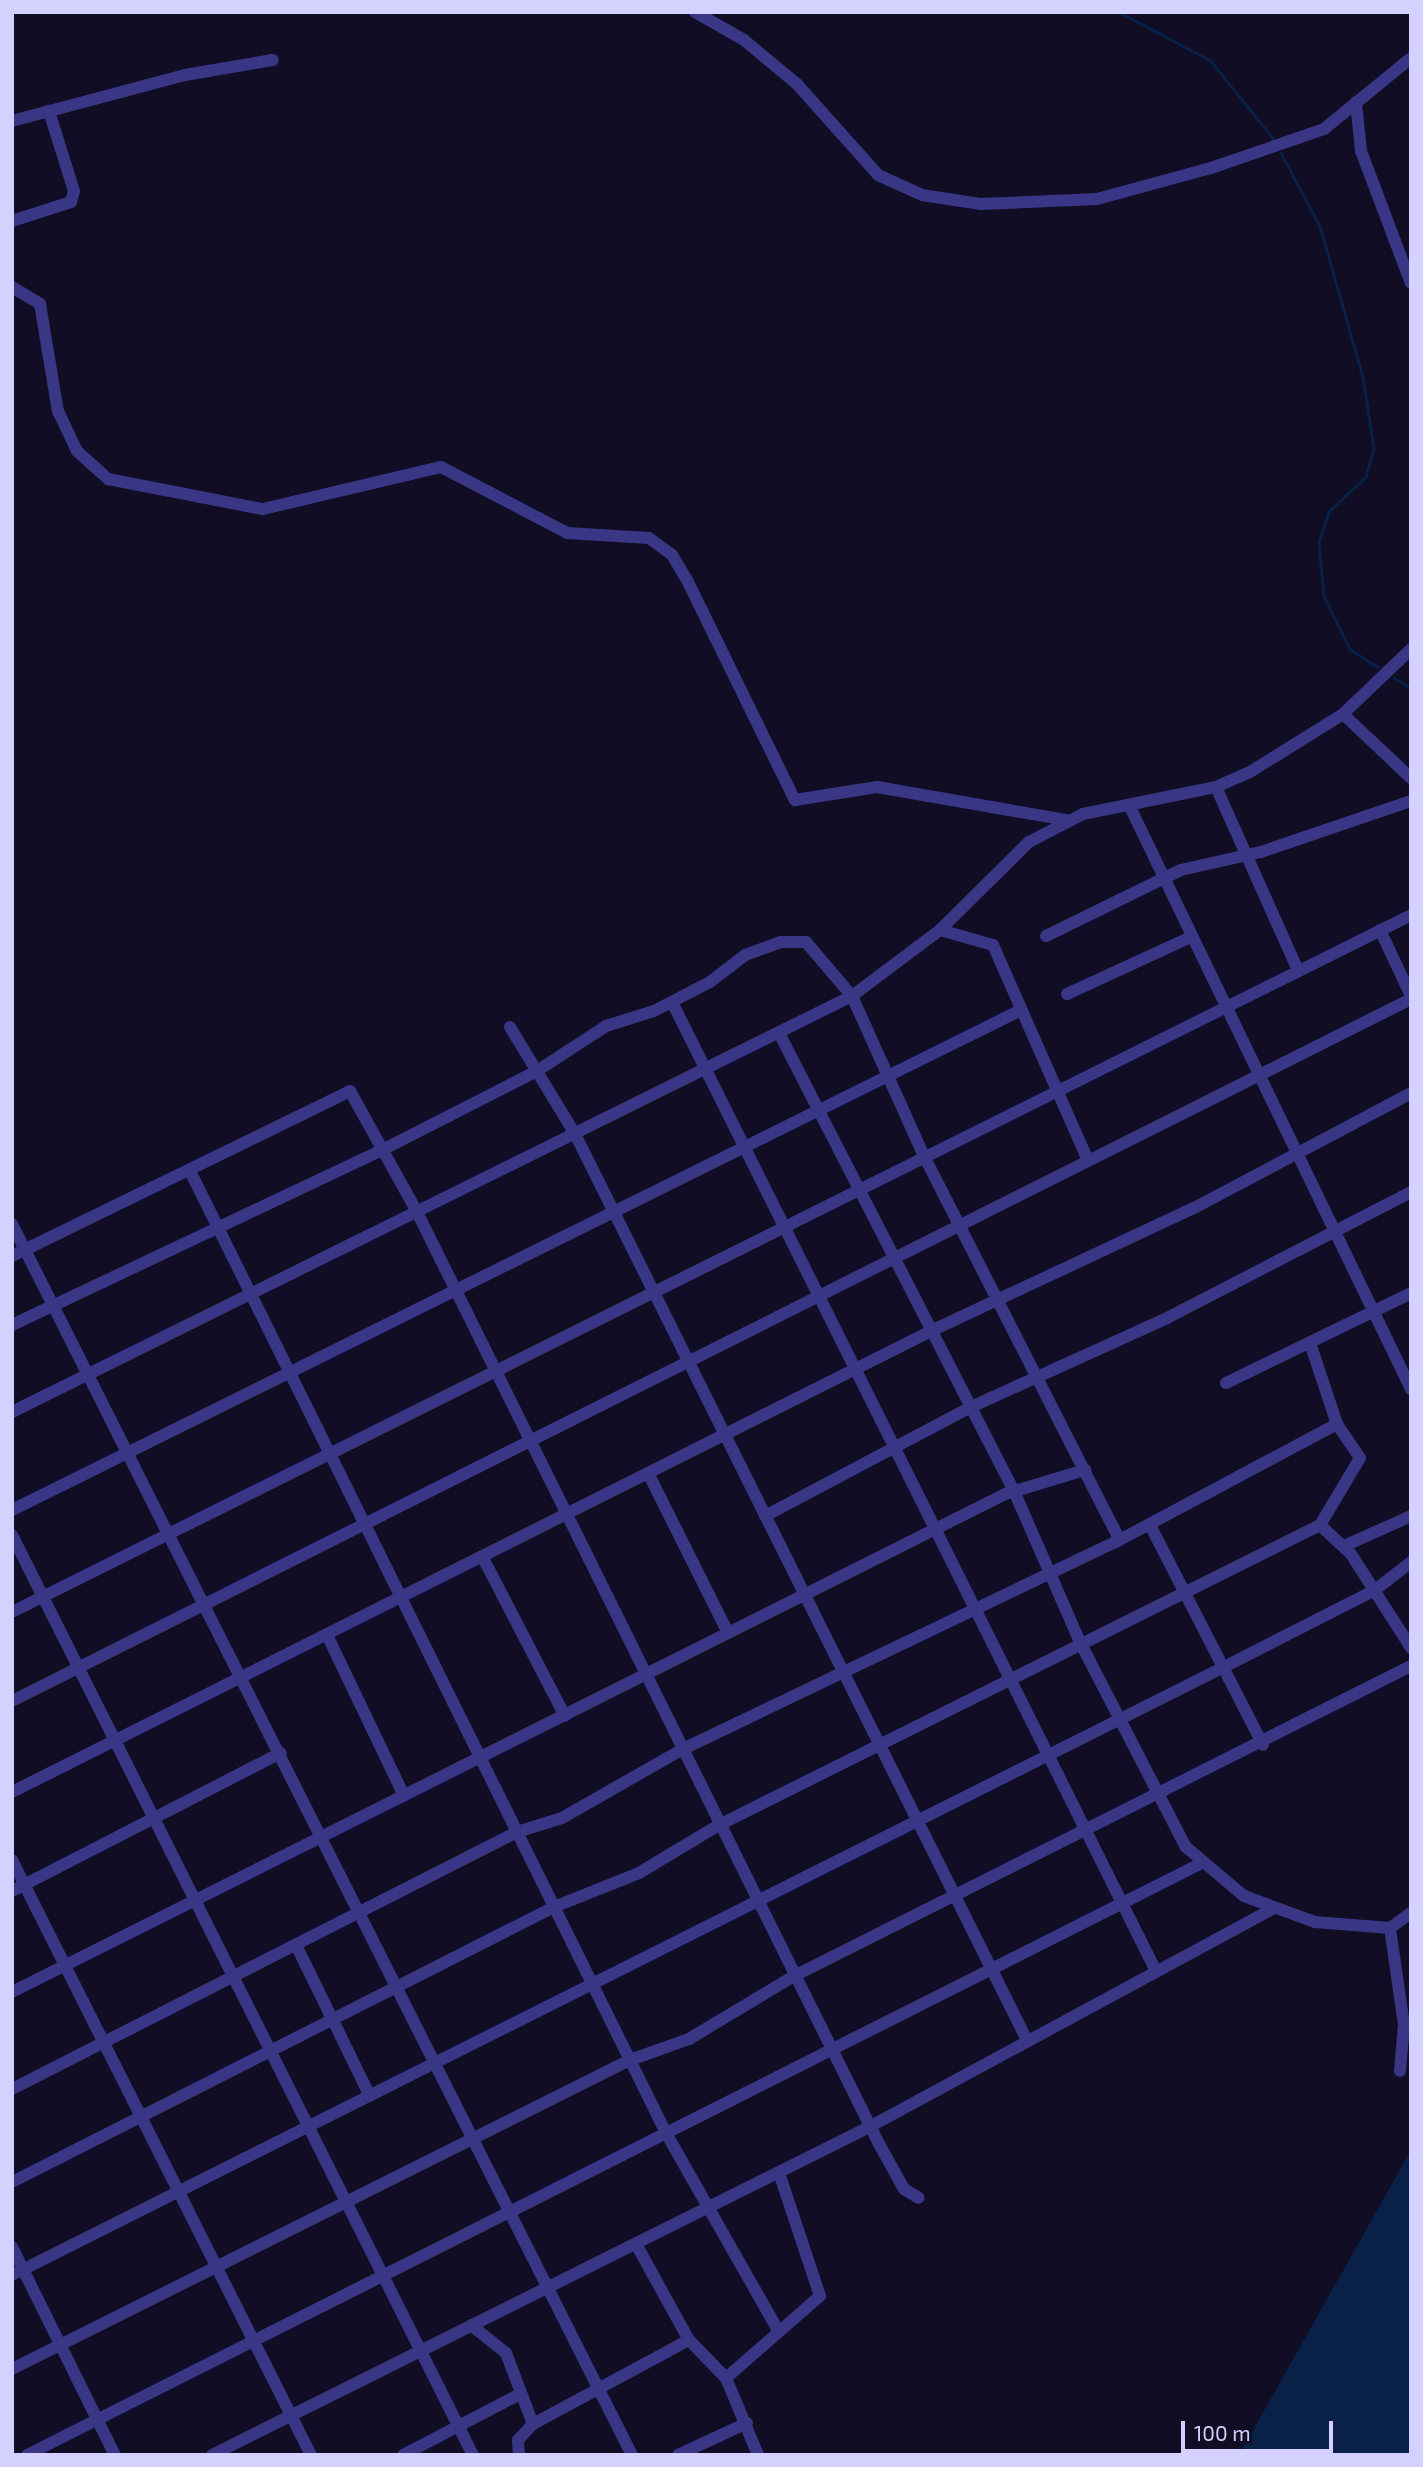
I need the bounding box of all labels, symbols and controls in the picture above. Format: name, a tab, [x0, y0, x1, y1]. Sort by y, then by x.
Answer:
scale bar	[1185, 2408, 1337, 2452]
text: 100 m	[1194, 2420, 1251, 2445]

